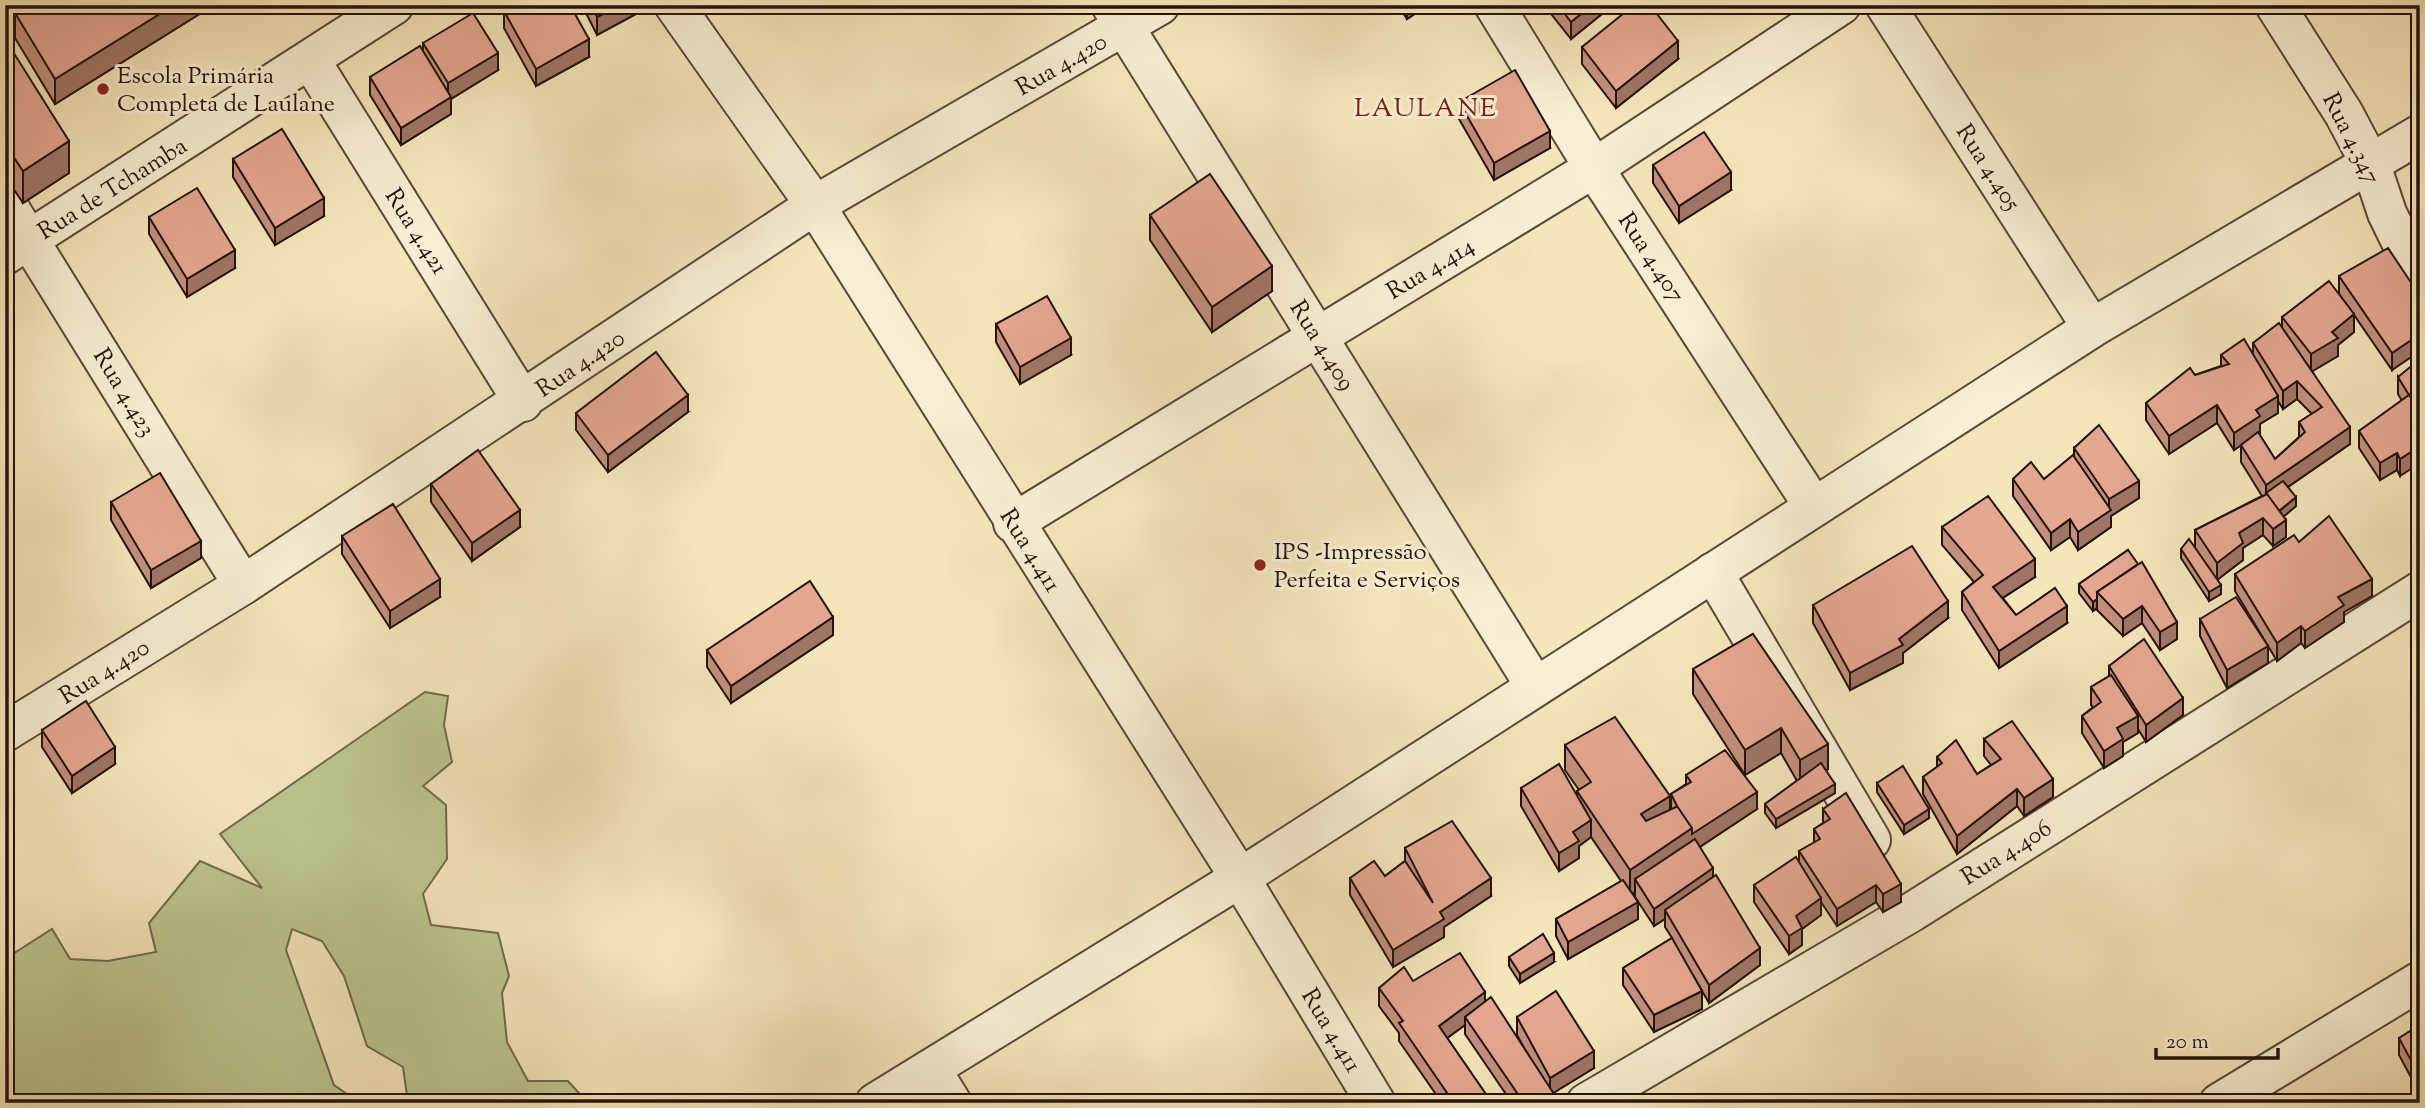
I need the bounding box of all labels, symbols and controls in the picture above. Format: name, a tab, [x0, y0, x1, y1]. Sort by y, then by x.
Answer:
street label: Rua 4.420	[1010, 26, 1114, 106]
place label: Escola Primária Completa de Laulane	[117, 60, 335, 122]
marker: Escola Primária Completa de Laulane	[95, 81, 111, 97]
street label: Rua 4.347	[2313, 87, 2388, 191]
district label: LAULANE	[1354, 91, 1498, 128]
street label: Rua 4.405	[1947, 118, 2028, 218]
street label: Rua de Tchamba	[32, 130, 194, 249]
street label: Rua 4.421	[375, 182, 455, 282]
street label: Rua 4.407	[1608, 206, 1692, 310]
street label: Rua 4.414	[1381, 230, 1481, 309]
street label: Rua 4.409	[1280, 294, 1362, 398]
street label: Rua 4.420	[530, 322, 632, 407]
street label: Rua 4.423	[84, 342, 163, 444]
street label: Rua 4.411	[990, 503, 1068, 600]
place label: IPS -Impressão Perfeita e Serviços	[1274, 536, 1460, 598]
marker: IPS -Impressão Perfeita e Serviços	[1252, 557, 1268, 573]
street label: Rua 4.420	[53, 632, 157, 714]
street label: Rua 4.406	[1955, 812, 2059, 895]
street label: Rua 4.411	[1292, 982, 1369, 1080]
scale bar	[2156, 1017, 2278, 1061]
text: 20 m	[2166, 1028, 2209, 1058]

